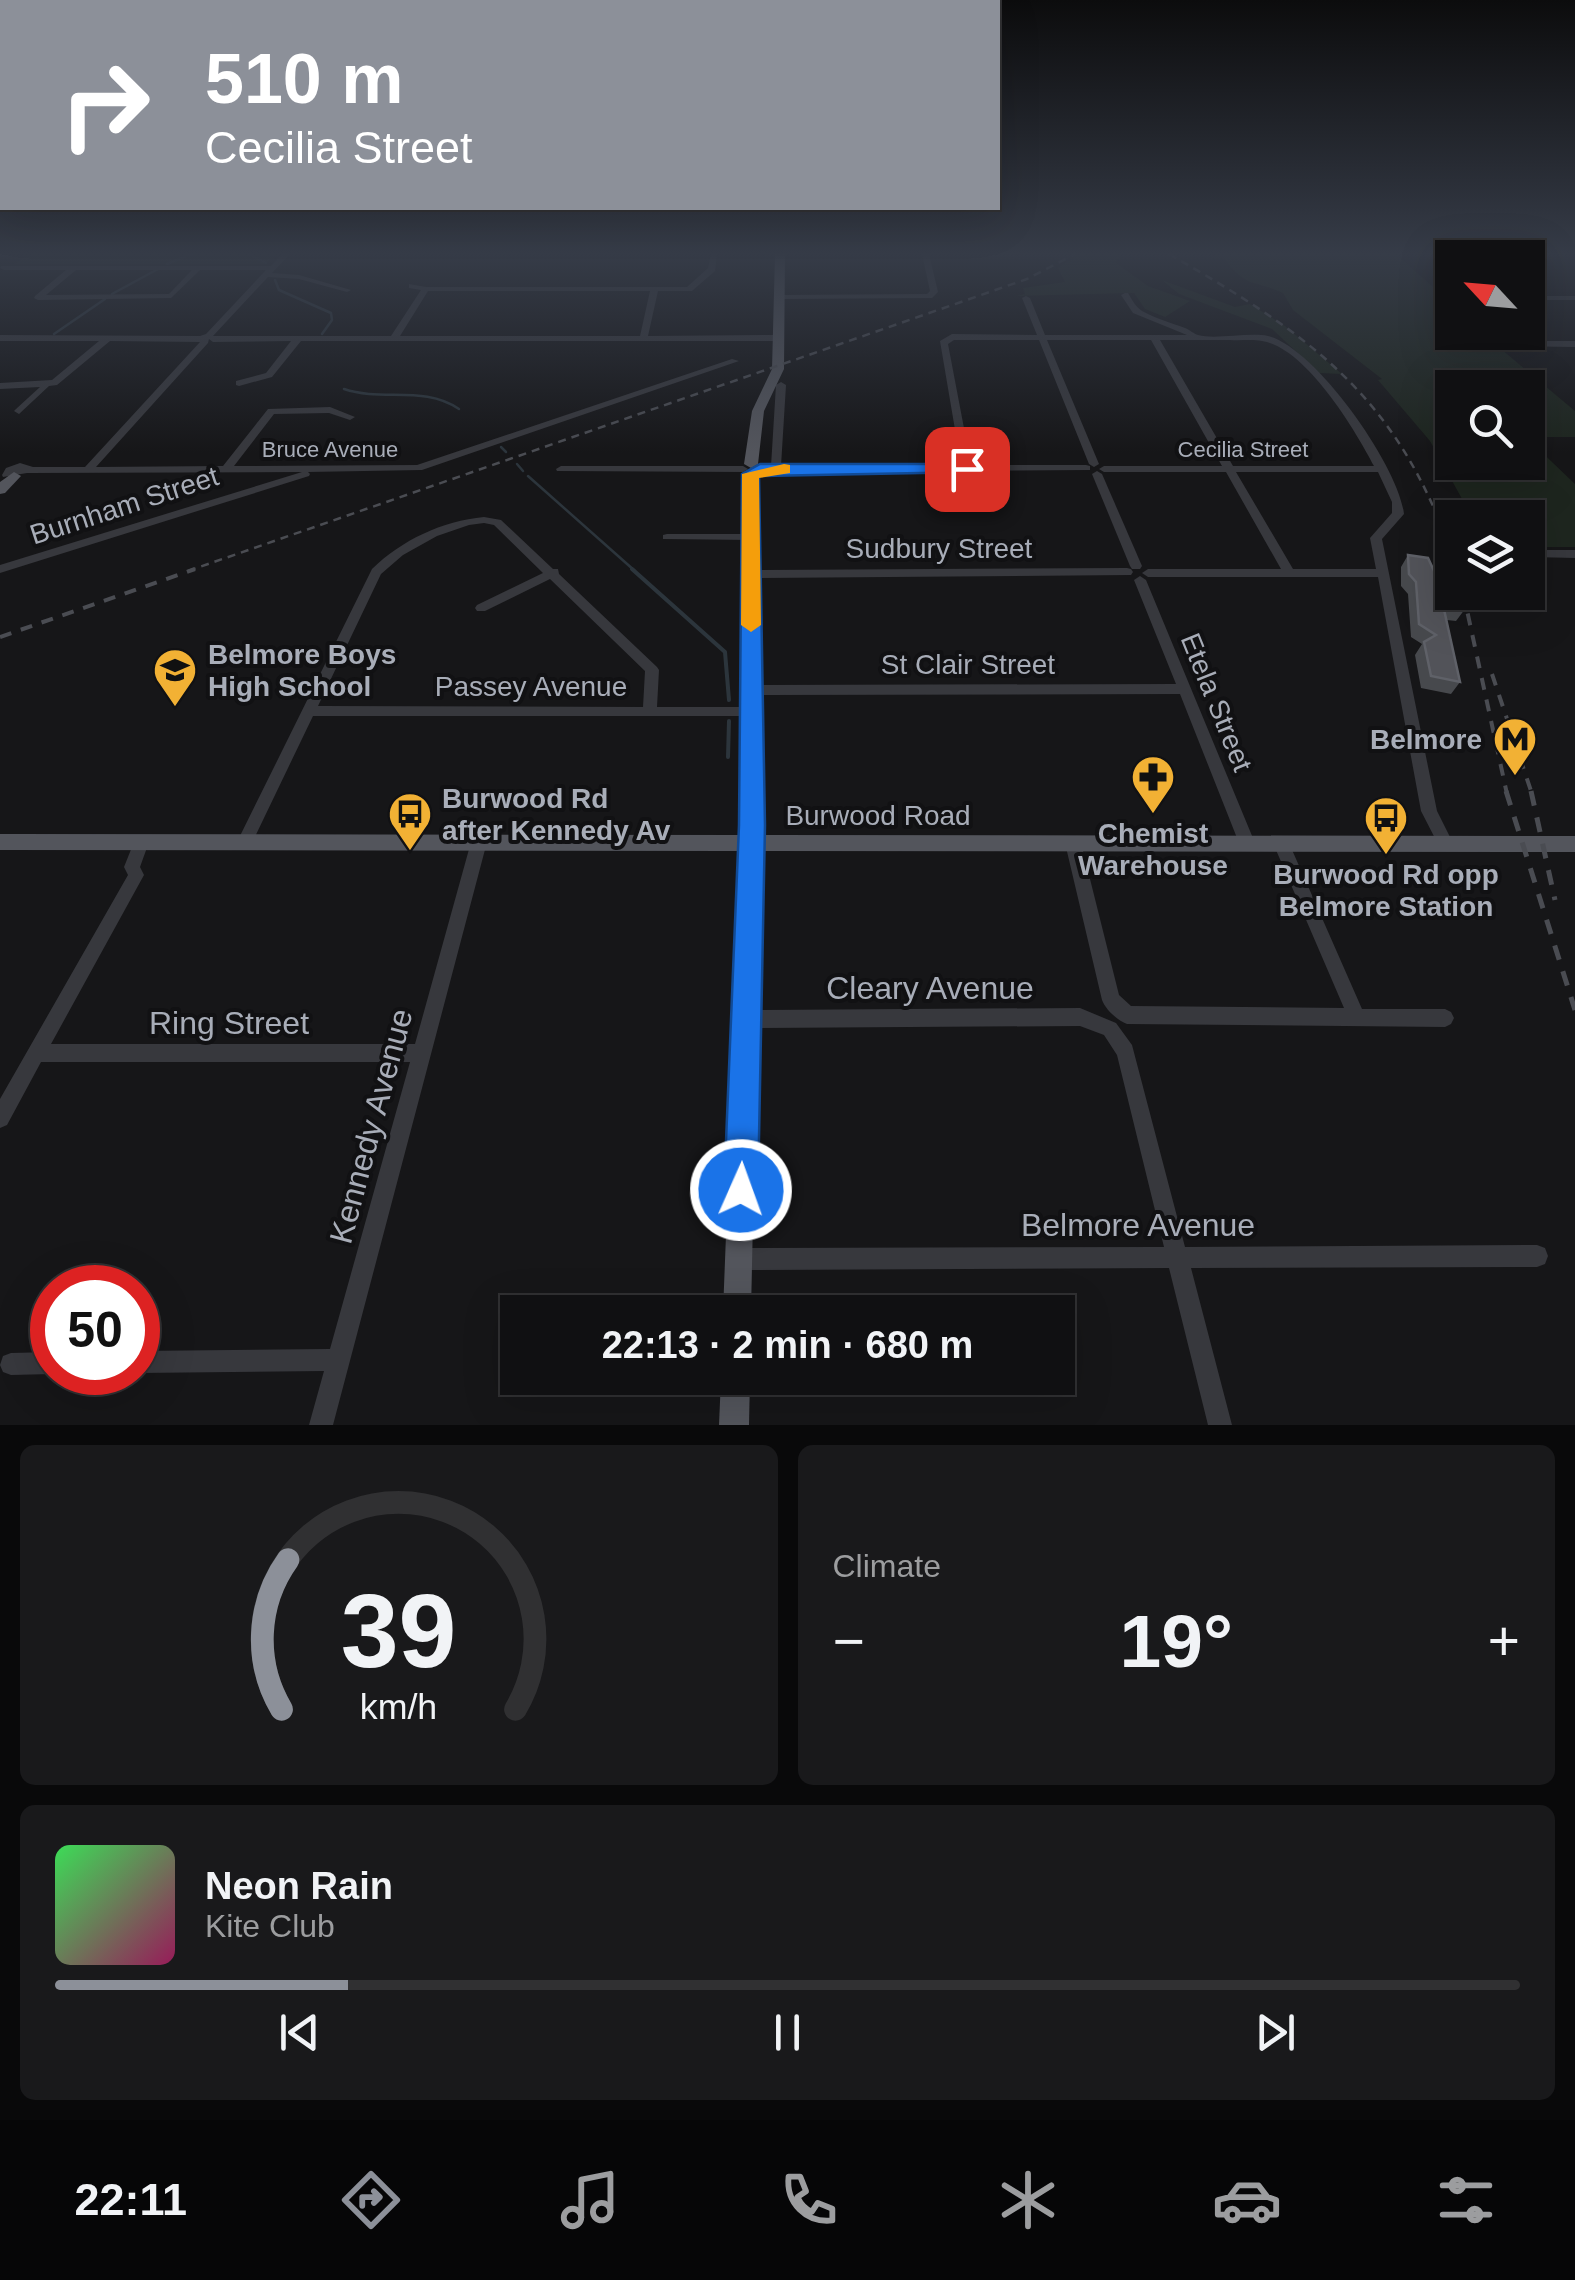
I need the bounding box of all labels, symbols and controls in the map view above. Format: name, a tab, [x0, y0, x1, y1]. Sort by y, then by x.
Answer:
icon: right	[40, 40, 170, 170]
text: 510 m	[205, 40, 403, 118]
text: Cecilia Street	[205, 122, 473, 173]
north arrow	[1435, 240, 1545, 350]
map controls	[1435, 240, 1545, 610]
button: search	[1435, 370, 1545, 480]
pin	[925, 427, 1010, 512]
street label: Bruce Avenue	[262, 437, 398, 462]
street label: Cecilia Street	[1178, 437, 1308, 462]
icon: arrive	[940, 442, 995, 497]
street label: Burnham Street	[26, 460, 222, 551]
button: layers	[1435, 500, 1545, 610]
street label: Sudbury Street	[846, 533, 1033, 564]
street label: Etela Street	[1175, 629, 1258, 776]
place label: Belmore Boys High School	[208, 639, 396, 702]
school or university icon: Belmore Boys High School	[152, 647, 198, 708]
street label: St Clair Street	[881, 649, 1055, 680]
street label: Passey Avenue	[435, 671, 627, 702]
metro station icon: Belmore	[1492, 716, 1538, 777]
place label: Belmore	[1370, 724, 1482, 755]
pharmacy icon: Chemist Warehouse	[1130, 754, 1176, 815]
place label: Burwood Rd after Kennedy Av	[442, 783, 671, 846]
bus stop icon: Burwood Rd after Kennedy Av	[387, 791, 433, 852]
bus stop icon: Burwood Rd opp Belmore Station	[1363, 795, 1409, 856]
street label: Burwood Road	[785, 800, 971, 831]
place label: Chemist Warehouse	[1078, 818, 1228, 881]
place label: Burwood Rd opp Belmore Station	[1273, 859, 1499, 922]
street label: Cleary Avenue	[826, 970, 1034, 1006]
street label: Ring Street	[149, 1005, 309, 1041]
street label: Kennedy Avenue	[322, 1005, 420, 1247]
position arrow	[689, 1138, 793, 1242]
street label: Belmore Avenue	[1021, 1207, 1255, 1243]
speed limit sign: 50	[30, 1265, 160, 1395]
text: 22:13 · 2 min · 680 m	[602, 1324, 973, 1366]
text: Climate	[833, 1548, 941, 1584]
text: 39	[341, 1573, 457, 1689]
text: 19°	[1120, 1599, 1233, 1683]
text: −	[833, 1610, 865, 1672]
text: +	[1488, 1610, 1520, 1672]
text: km/h	[360, 1687, 437, 1727]
text: Neon Rain	[205, 1865, 393, 1907]
text: Kite Club	[205, 1908, 335, 1944]
icon: previous	[272, 2005, 327, 2060]
icon: pause	[760, 2005, 815, 2060]
icon: next	[1248, 2005, 1303, 2060]
icon: directions	[336, 2165, 406, 2235]
icon: music	[555, 2165, 625, 2235]
icon: phone	[774, 2165, 844, 2235]
icon: climate	[993, 2165, 1063, 2235]
icon: car	[1212, 2165, 1282, 2235]
icon: filters	[1431, 2165, 1501, 2235]
text: 22:11	[74, 2174, 187, 2225]

